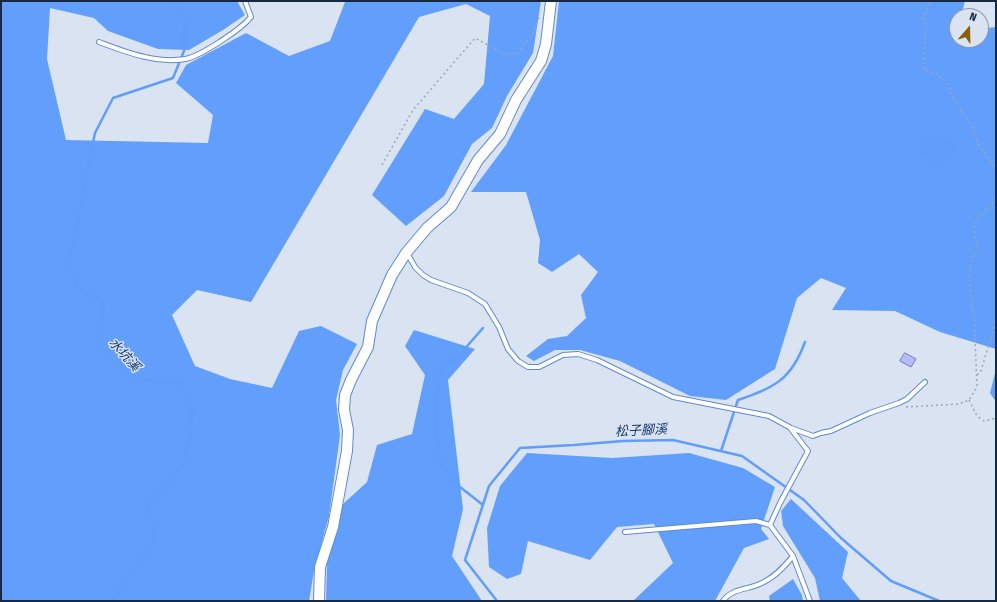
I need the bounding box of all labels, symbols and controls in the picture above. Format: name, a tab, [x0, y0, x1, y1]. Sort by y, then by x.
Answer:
north arrow	[949, 8, 989, 48]
text: N	[968, 10, 978, 24]
water label: 水坑溪	[105, 335, 143, 375]
water label: 松子腳溪	[615, 422, 667, 440]

